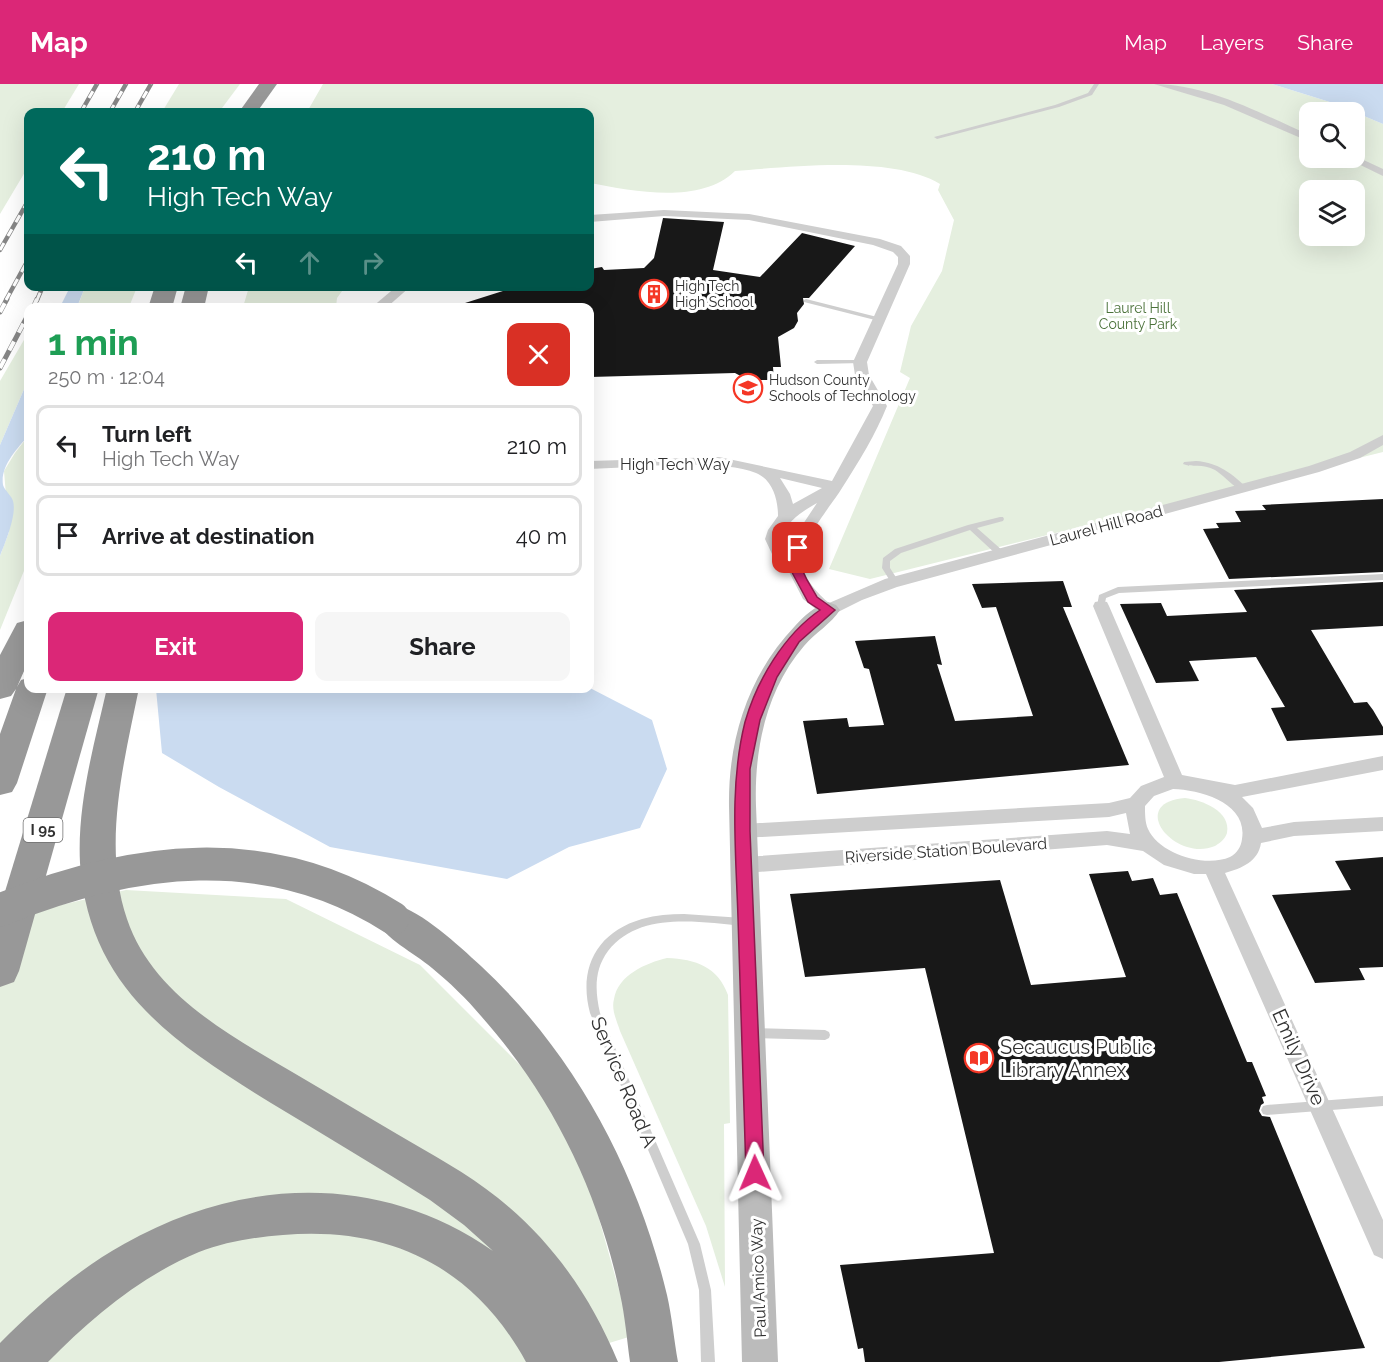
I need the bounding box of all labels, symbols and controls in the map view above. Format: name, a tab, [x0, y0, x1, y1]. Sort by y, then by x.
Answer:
text: Map	[30, 26, 88, 59]
text: Map	[1124, 30, 1167, 55]
text: Layers	[1200, 30, 1264, 55]
text: Share	[1297, 30, 1353, 55]
map controls	[1299, 102, 1365, 246]
button: search	[1299, 102, 1365, 168]
text: 210 m	[147, 131, 266, 180]
icon: left	[48, 132, 126, 210]
button: layers	[1299, 180, 1365, 246]
text: High Tech Way	[147, 181, 333, 212]
icon: left	[230, 246, 263, 279]
icon: ahead	[293, 246, 326, 279]
icon: right	[356, 246, 389, 279]
building icon: High Tech High School	[638, 278, 670, 310]
place label: High Tech High School	[675, 278, 754, 310]
park label: Laurel Hill County Park	[1099, 300, 1178, 332]
text: 1 min	[48, 321, 139, 363]
button: close	[507, 323, 570, 386]
text: 250 m · 12:04	[48, 365, 165, 389]
school or university icon: Hudson County Schools of Technology	[732, 372, 764, 404]
place label: Hudson County Schools of Technology	[769, 372, 916, 404]
text: Turn left	[102, 421, 192, 447]
icon: left	[51, 429, 84, 462]
text: 210 m	[507, 433, 567, 459]
text: High Tech Way	[102, 447, 240, 471]
street label: High Tech Way	[620, 455, 730, 474]
street label: Laurel Hill Road	[1048, 501, 1165, 550]
icon: arrive	[51, 519, 84, 552]
pin	[772, 522, 823, 573]
text: Arrive at destination	[102, 523, 315, 549]
text: 40 m	[516, 523, 567, 549]
icon: arrive	[781, 531, 814, 564]
button: Exit	[48, 612, 303, 681]
button: Share	[315, 612, 570, 681]
road number: I 95	[24, 818, 63, 842]
street label: Riverside Station Boulevard	[844, 834, 1048, 867]
street label: Emily Drive	[1267, 1005, 1331, 1109]
street label: Service Road A	[586, 1013, 663, 1151]
place label: Secaucus Public Library Annex	[1000, 1035, 1153, 1082]
library icon: Secaucus Public Library Annex	[963, 1042, 995, 1074]
position arrow	[723, 1141, 787, 1205]
street label: Paul Amico Way	[747, 1218, 770, 1338]

